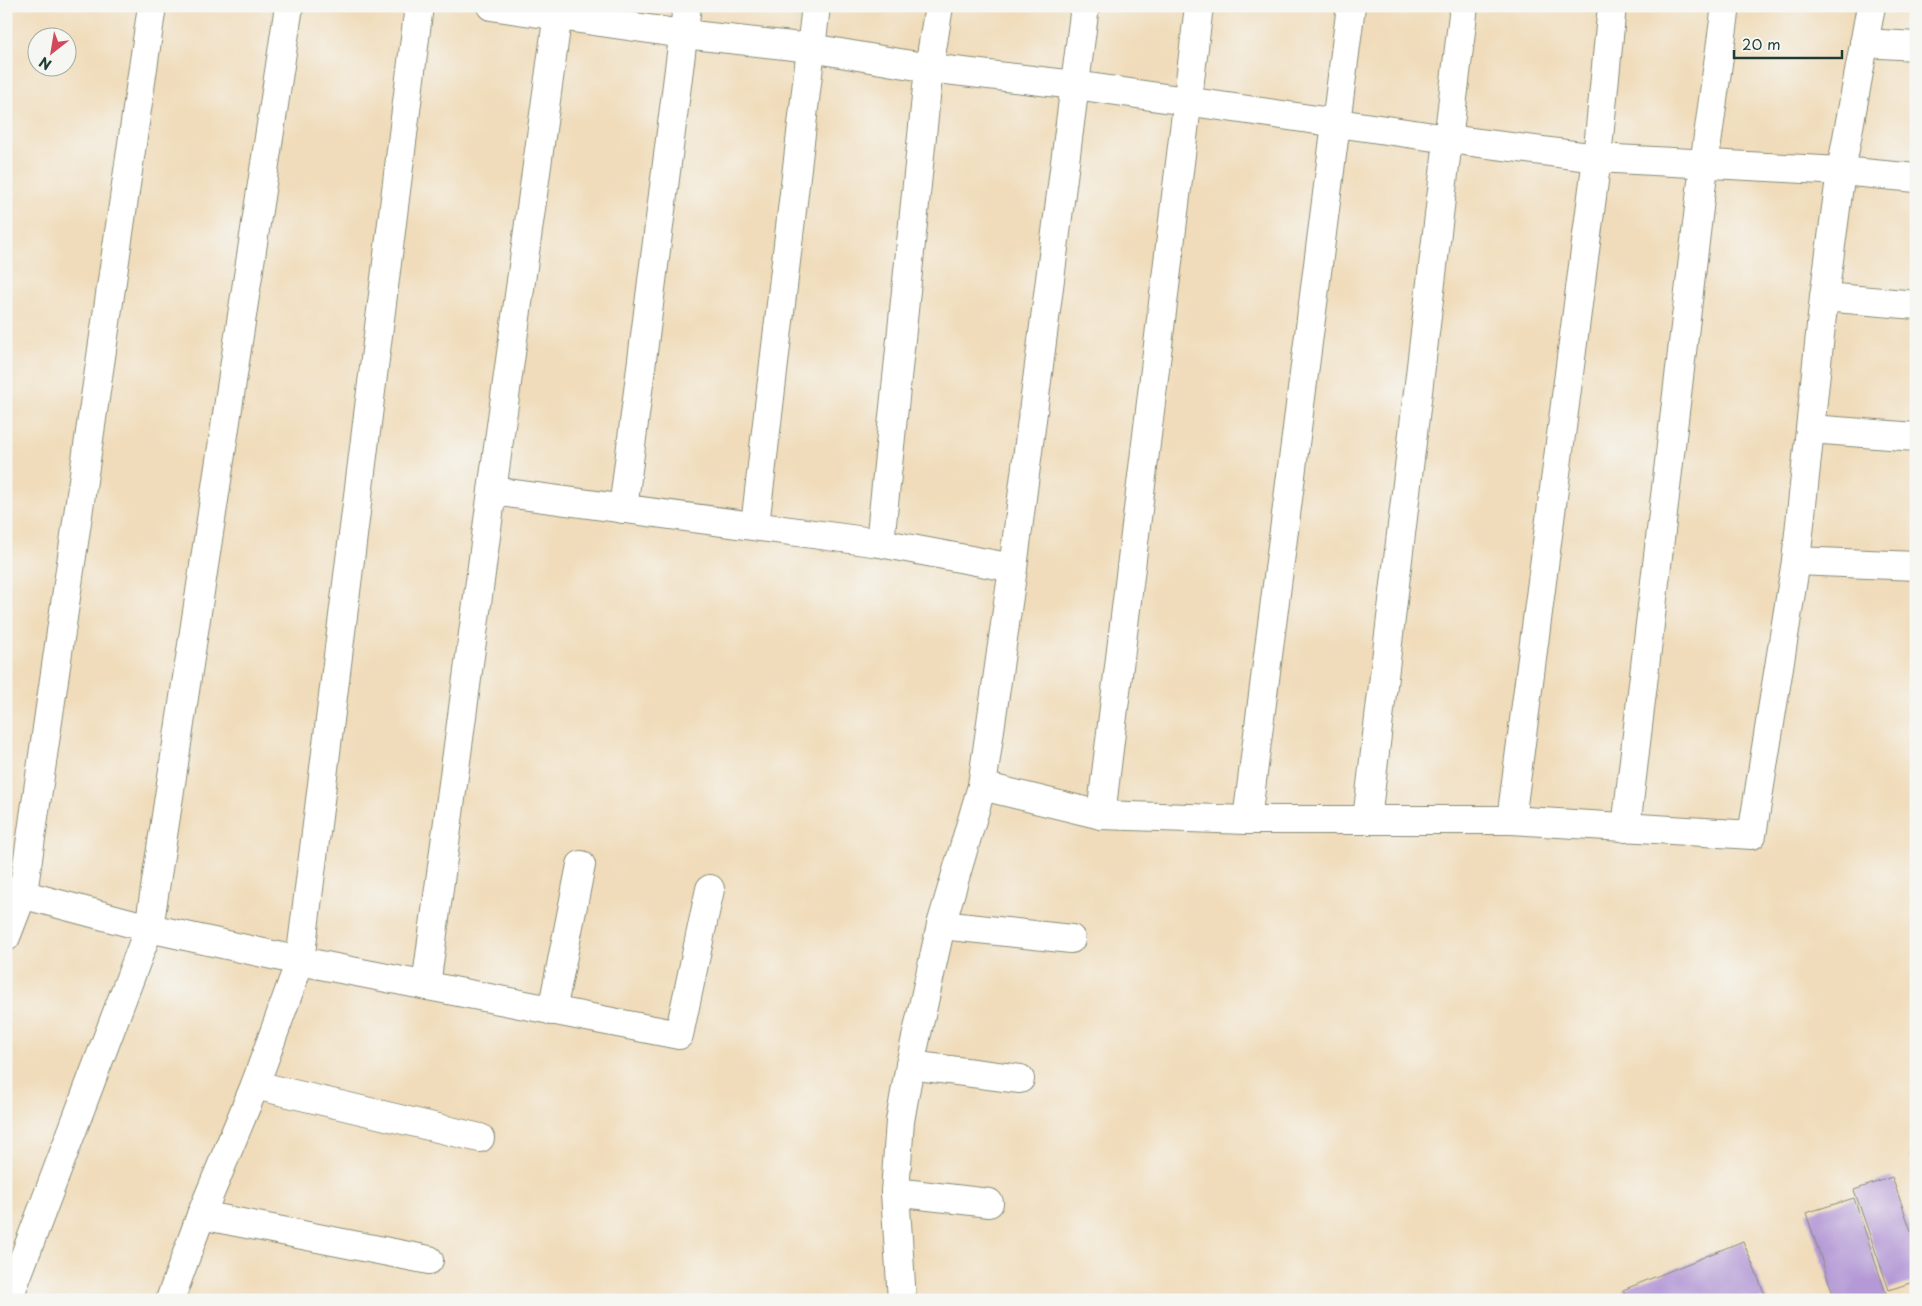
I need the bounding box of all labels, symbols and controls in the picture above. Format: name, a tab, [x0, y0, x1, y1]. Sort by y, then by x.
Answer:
north arrow	[28, 28, 78, 78]
scale bar	[1734, 28, 1842, 60]
text: 20 m	[1742, 32, 1781, 55]
text: N	[35, 52, 55, 75]

